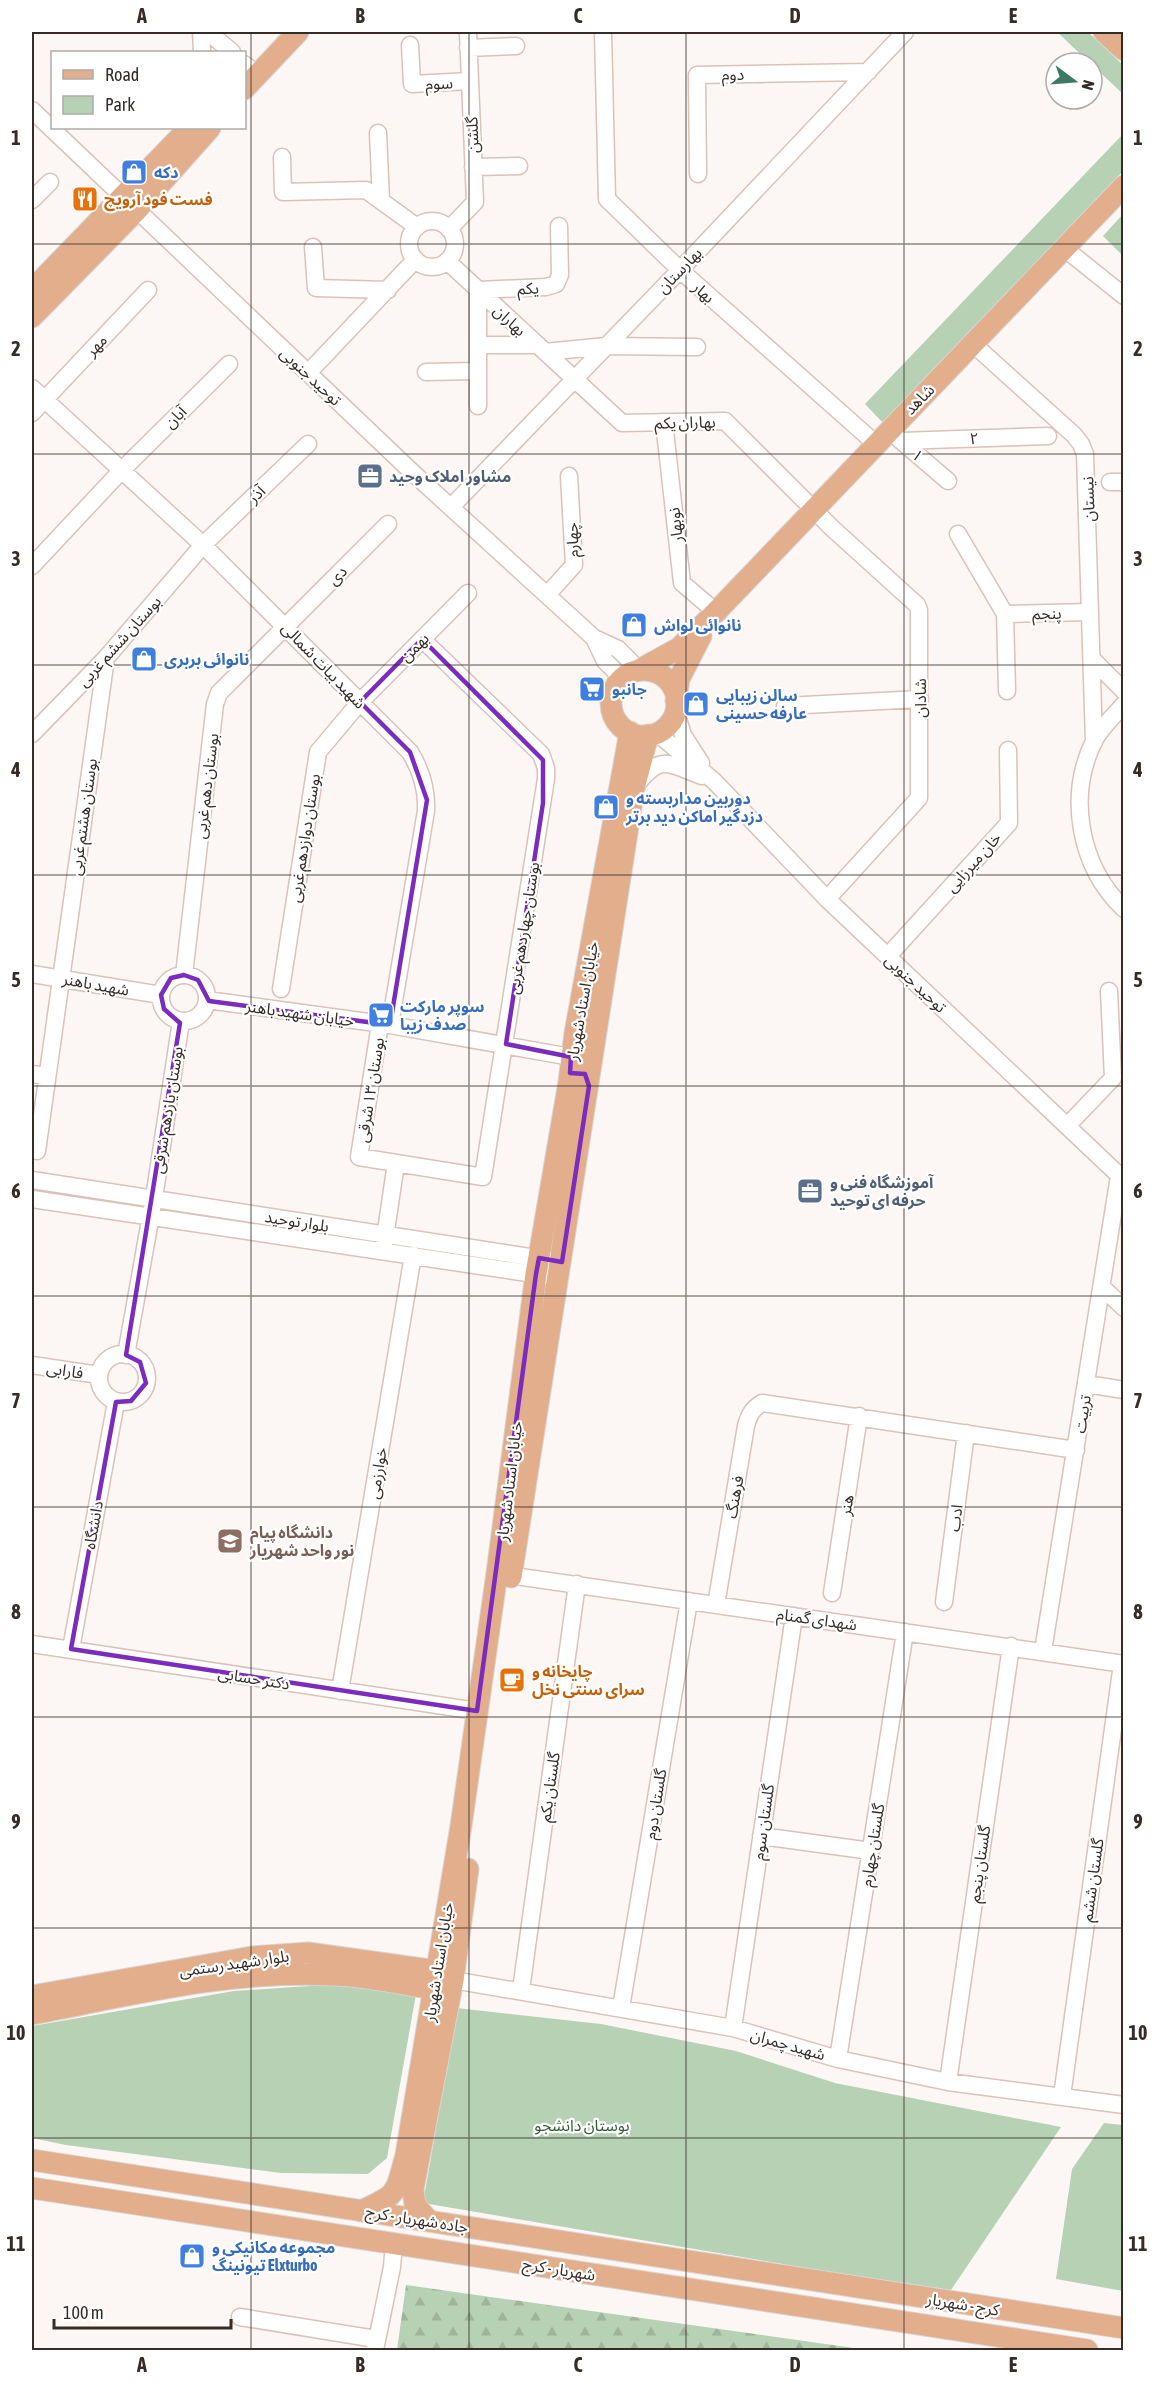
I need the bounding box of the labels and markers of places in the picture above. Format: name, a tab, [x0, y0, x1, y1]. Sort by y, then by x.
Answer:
shop icon: دکه	[119, 157, 149, 187]
place label: دکه	[154, 163, 178, 181]
restaurant icon: فست فود آرویچ	[70, 184, 100, 214]
place label: فست فود آرویچ	[104, 190, 213, 212]
office icon: مشاور املاک وحید	[355, 461, 385, 491]
place label: مشاور املاک وحید	[389, 467, 511, 486]
shop icon: نانوائی لواش	[619, 610, 649, 640]
place label: نانوائی لواش	[654, 616, 741, 635]
shop icon: نانوائی بربری	[129, 644, 159, 674]
place label: نانوائی بربری	[164, 650, 249, 669]
supermarket icon: جانبو	[577, 674, 607, 704]
place label: جانبو	[612, 680, 647, 699]
place label: سالن زیبایی عارفه حسینی	[716, 686, 807, 723]
shop icon: سالن زیبایی عارفه حسینی	[681, 689, 711, 719]
place label: دوربین مداربسته و دزدگیر اماکن دید برتر	[625, 789, 763, 826]
shop icon: دوربین مداربسته و دزدگیر اماکن دید برتر	[591, 792, 621, 822]
place label: سوپر مارکت صدف زیبا	[400, 997, 485, 1034]
supermarket icon: سوپر مارکت صدف زیبا	[366, 1000, 396, 1030]
place label: آموزشگاه فنی و حرفه ای توحید	[830, 1173, 934, 1210]
office icon: آموزشگاه فنی و حرفه ای توحید	[795, 1176, 825, 1206]
place label: دانشگاه پیام نور واحد شهریار	[249, 1523, 354, 1560]
school or university icon: دانشگاه پیام نور واحد شهریار	[215, 1526, 245, 1556]
place label: چایخانه و سرای سنتی نخل	[532, 1662, 645, 1699]
cafe icon: چایخانه و سرای سنتی نخل	[497, 1665, 527, 1695]
place label: مجموعه مکانیکی و تیونینگ Elxturbo	[212, 2238, 335, 2275]
shop icon: مجموعه مکانیکی و تیونینگ Elxturbo	[177, 2241, 207, 2271]

